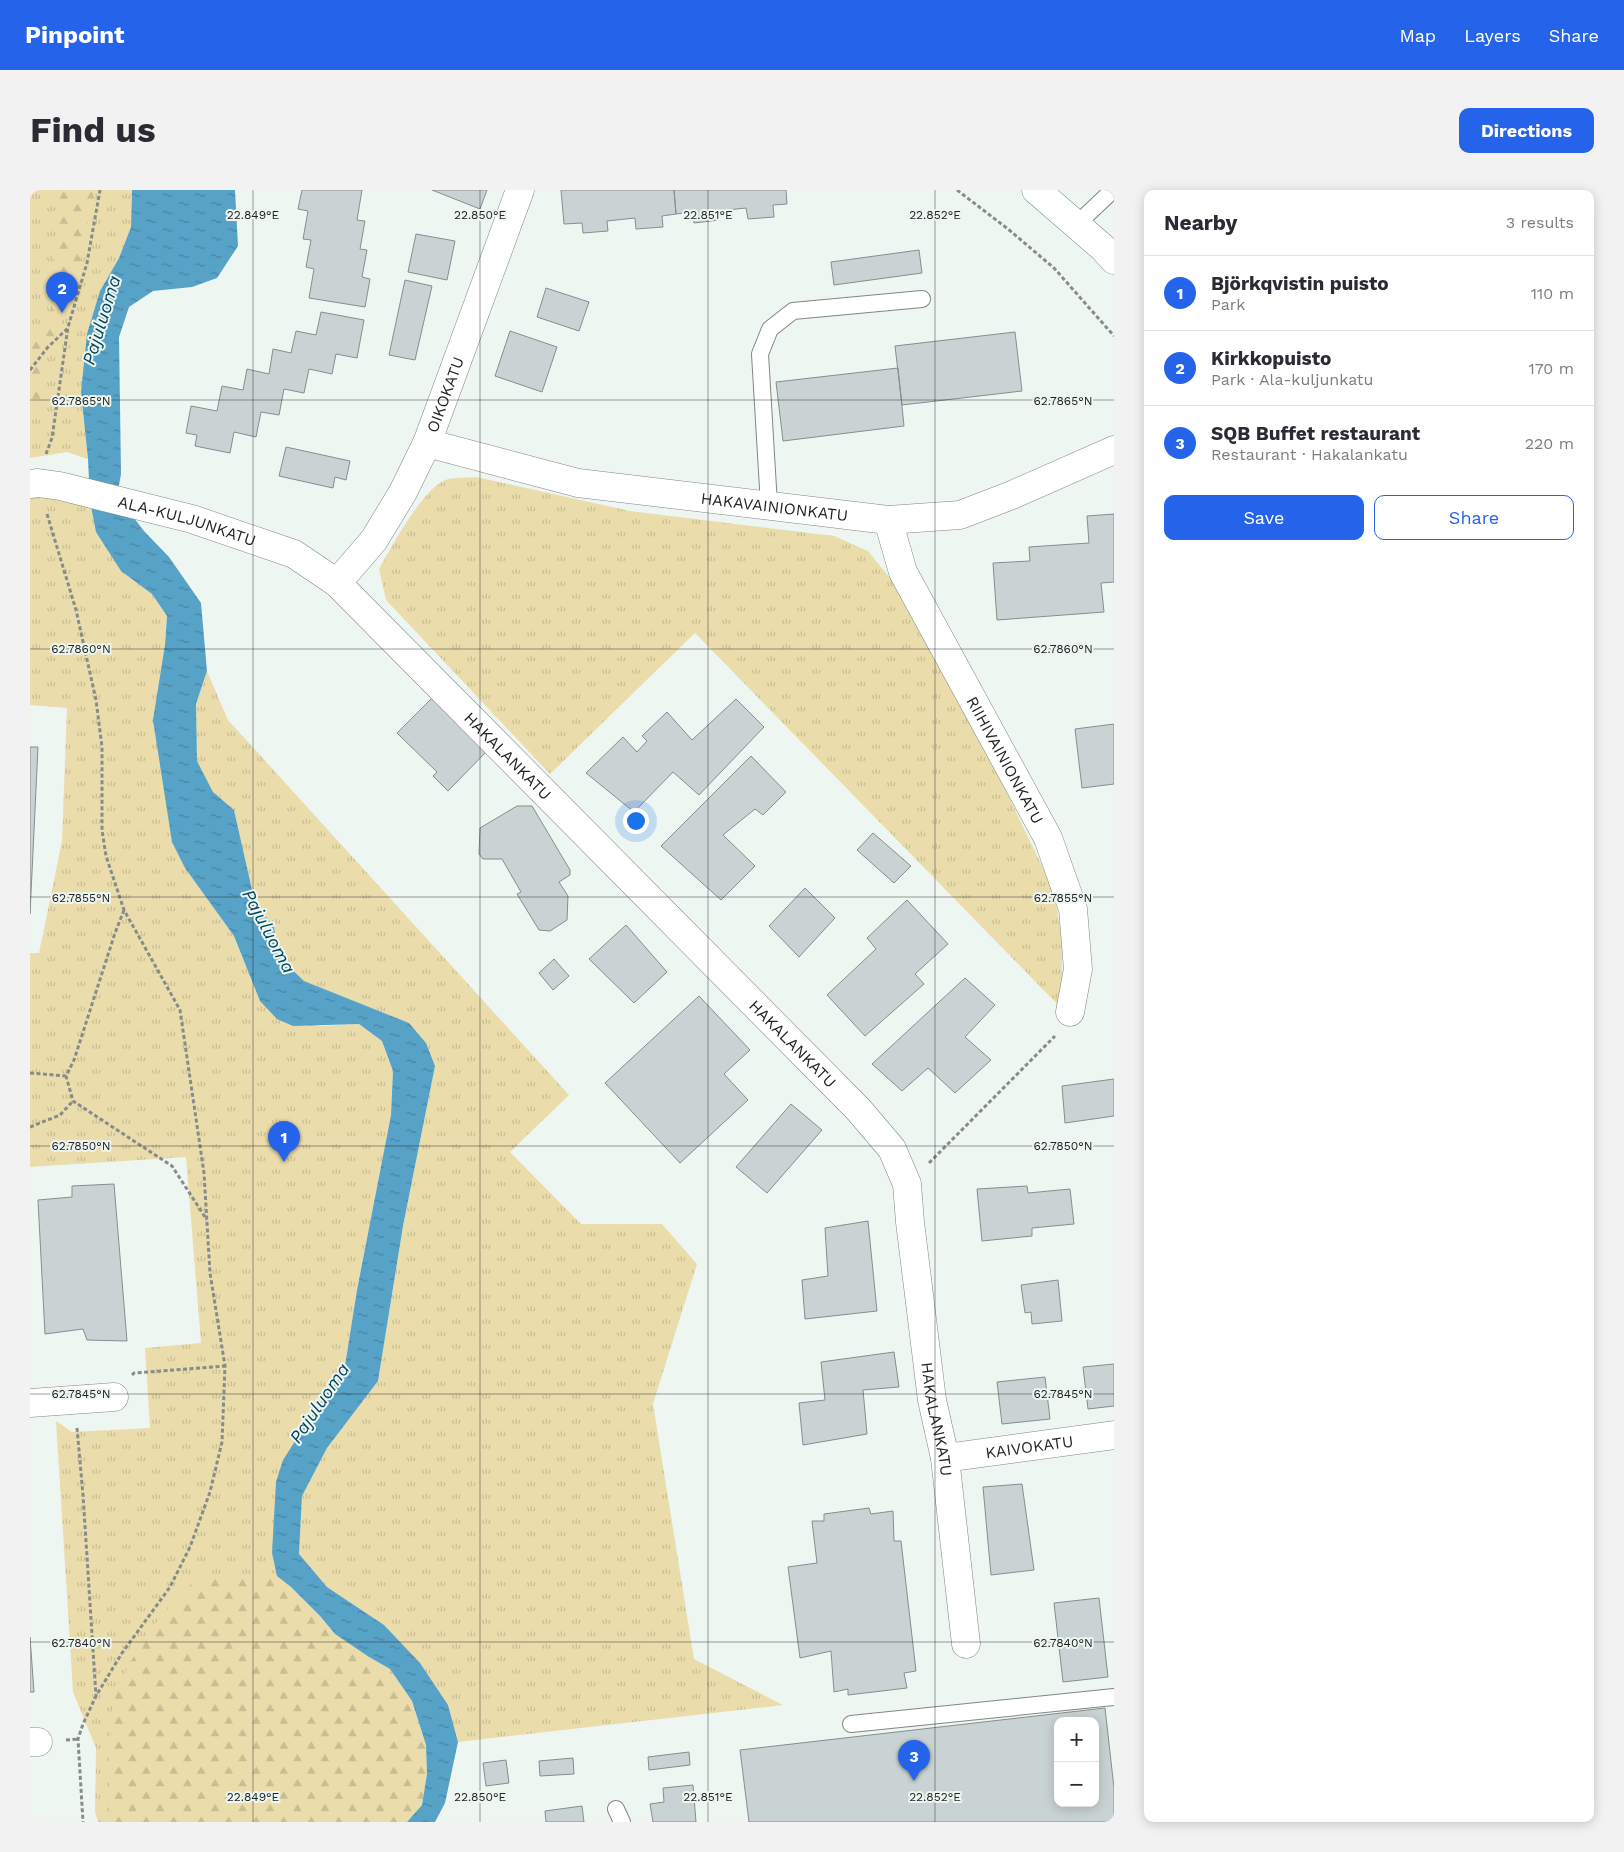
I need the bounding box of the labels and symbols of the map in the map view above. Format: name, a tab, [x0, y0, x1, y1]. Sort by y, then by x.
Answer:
text: 22.849°E	[227, 208, 280, 222]
text: 22.850°E	[454, 208, 506, 222]
text: 22.851°E	[683, 208, 733, 222]
text: 22.852°E	[909, 208, 961, 222]
pin: 2	[46, 272, 78, 313]
water label: Pajuluoma	[78, 273, 124, 367]
street label: OIKOKATU	[422, 354, 467, 435]
text: 62.7865°N	[52, 394, 110, 408]
text: 62.7865°N	[1034, 394, 1092, 408]
street label: HAKAVAINIONKATU	[700, 488, 849, 525]
street label: ALA-KULJUNKATU	[116, 491, 258, 550]
text: 62.7860°N	[51, 642, 111, 656]
text: 62.7860°N	[1033, 642, 1093, 656]
street label: RIIHIVAINIONKATU	[963, 693, 1048, 827]
street label: HAKALANKATU	[460, 708, 556, 803]
your location	[623, 808, 649, 834]
water label: Pajuluoma	[238, 885, 300, 977]
text: 62.7855°N	[52, 891, 110, 905]
text: 62.7855°N	[1034, 891, 1092, 905]
street label: HAKALANKATU	[745, 996, 841, 1091]
pin: 1	[268, 1121, 300, 1162]
text: 62.7850°N	[51, 1139, 111, 1153]
text: 62.7850°N	[1033, 1139, 1093, 1153]
water label: Pajuluoma	[285, 1359, 353, 1447]
street label: HAKALANKATU	[918, 1361, 956, 1477]
text: 62.7845°N	[52, 1387, 110, 1401]
text: 62.7845°N	[1034, 1387, 1092, 1401]
street label: KAIVOKATU	[984, 1431, 1074, 1462]
text: 62.7840°N	[51, 1636, 111, 1650]
text: 62.7840°N	[1033, 1636, 1093, 1650]
pin: 3	[898, 1740, 930, 1781]
text: 22.849°E	[227, 1790, 280, 1804]
text: 22.850°E	[454, 1790, 506, 1804]
text: 22.851°E	[683, 1790, 733, 1804]
text: 22.852°E	[909, 1790, 961, 1804]

